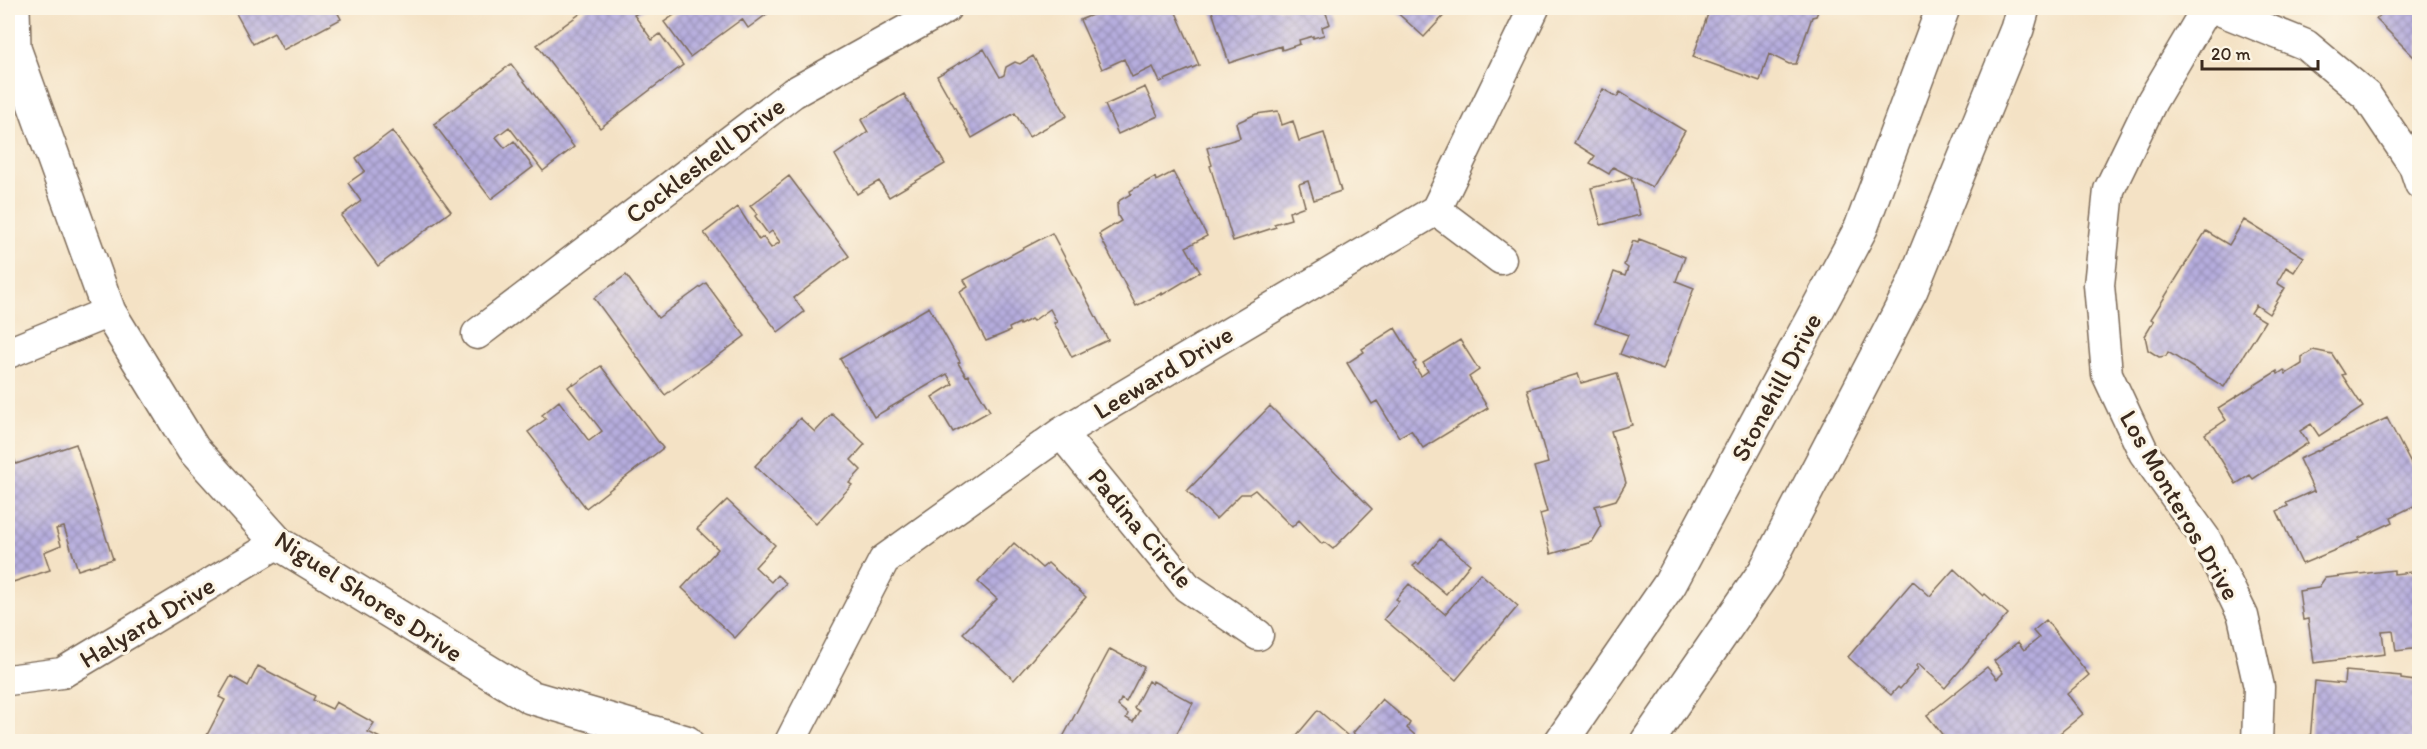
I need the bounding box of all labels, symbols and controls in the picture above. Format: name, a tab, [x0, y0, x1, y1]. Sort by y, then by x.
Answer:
scale bar	[2202, 33, 2318, 71]
text: 20 m	[2211, 43, 2251, 65]
street label: Cockleshell Drive	[619, 90, 791, 230]
street label: Stonehill Drive	[1723, 307, 1829, 467]
street label: Leeward Drive	[1087, 318, 1239, 426]
street label: Los Monteros Drive	[2113, 404, 2247, 606]
street label: Padina Circle	[1081, 461, 1201, 595]
street label: Niguel Shores Drive	[269, 523, 469, 669]
street label: Halyard Drive	[73, 569, 221, 675]

